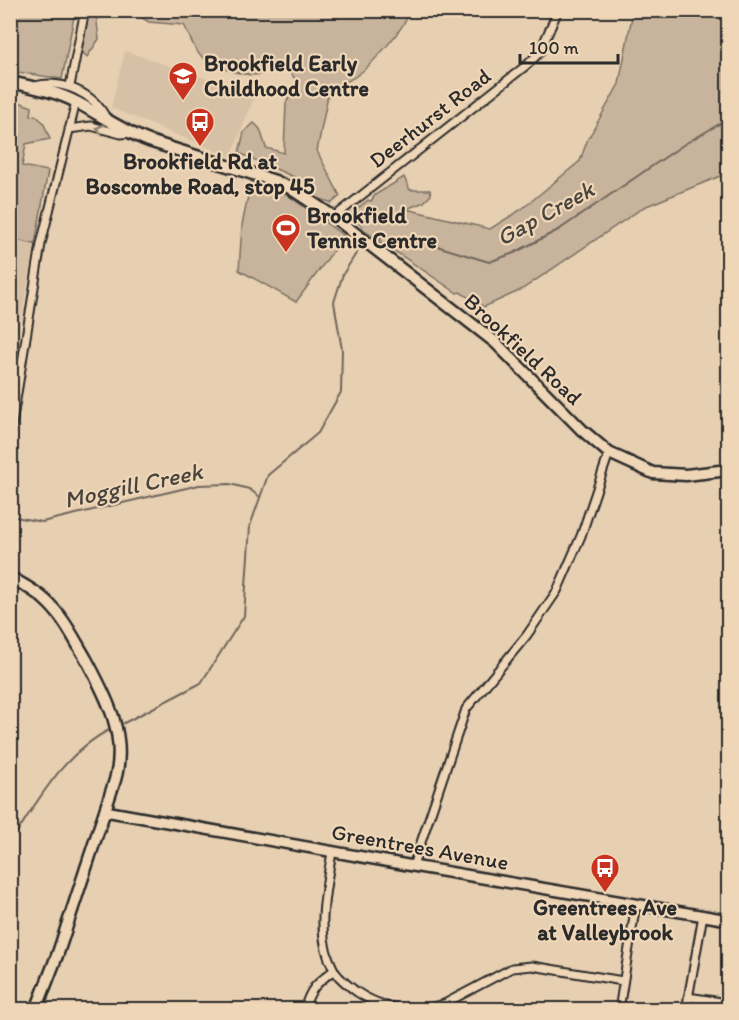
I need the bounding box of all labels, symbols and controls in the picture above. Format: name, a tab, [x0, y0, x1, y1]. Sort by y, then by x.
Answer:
scale bar	[520, 27, 618, 65]
text: 100 m	[529, 37, 579, 59]
place label: Brookfield Early Childhood Centre	[204, 50, 369, 102]
school or university icon: Brookfield Early Childhood Centre	[167, 60, 199, 102]
street label: Deerhurst Road	[364, 62, 496, 174]
bus stop icon: Brookfield Rd at Boscombe Road, stop 45	[184, 106, 216, 148]
one-way arrow	[95, 123, 105, 136]
place label: Brookfield Rd at Boscombe Road, stop 45	[85, 148, 315, 200]
water label: Gap Creek	[491, 174, 600, 252]
place label: Brookfield Tennis Centre	[306, 202, 437, 254]
sports icon: Brookfield Tennis Centre	[270, 212, 302, 254]
street label: Brookfield Road	[458, 287, 588, 411]
water label: Moggill Creek	[61, 456, 206, 514]
street label: Greentrees Avenue	[329, 818, 511, 876]
bus stop icon: Greentrees Ave at Valleybrook	[589, 852, 621, 894]
place label: Greentrees Ave at Valleybrook	[533, 894, 677, 946]

